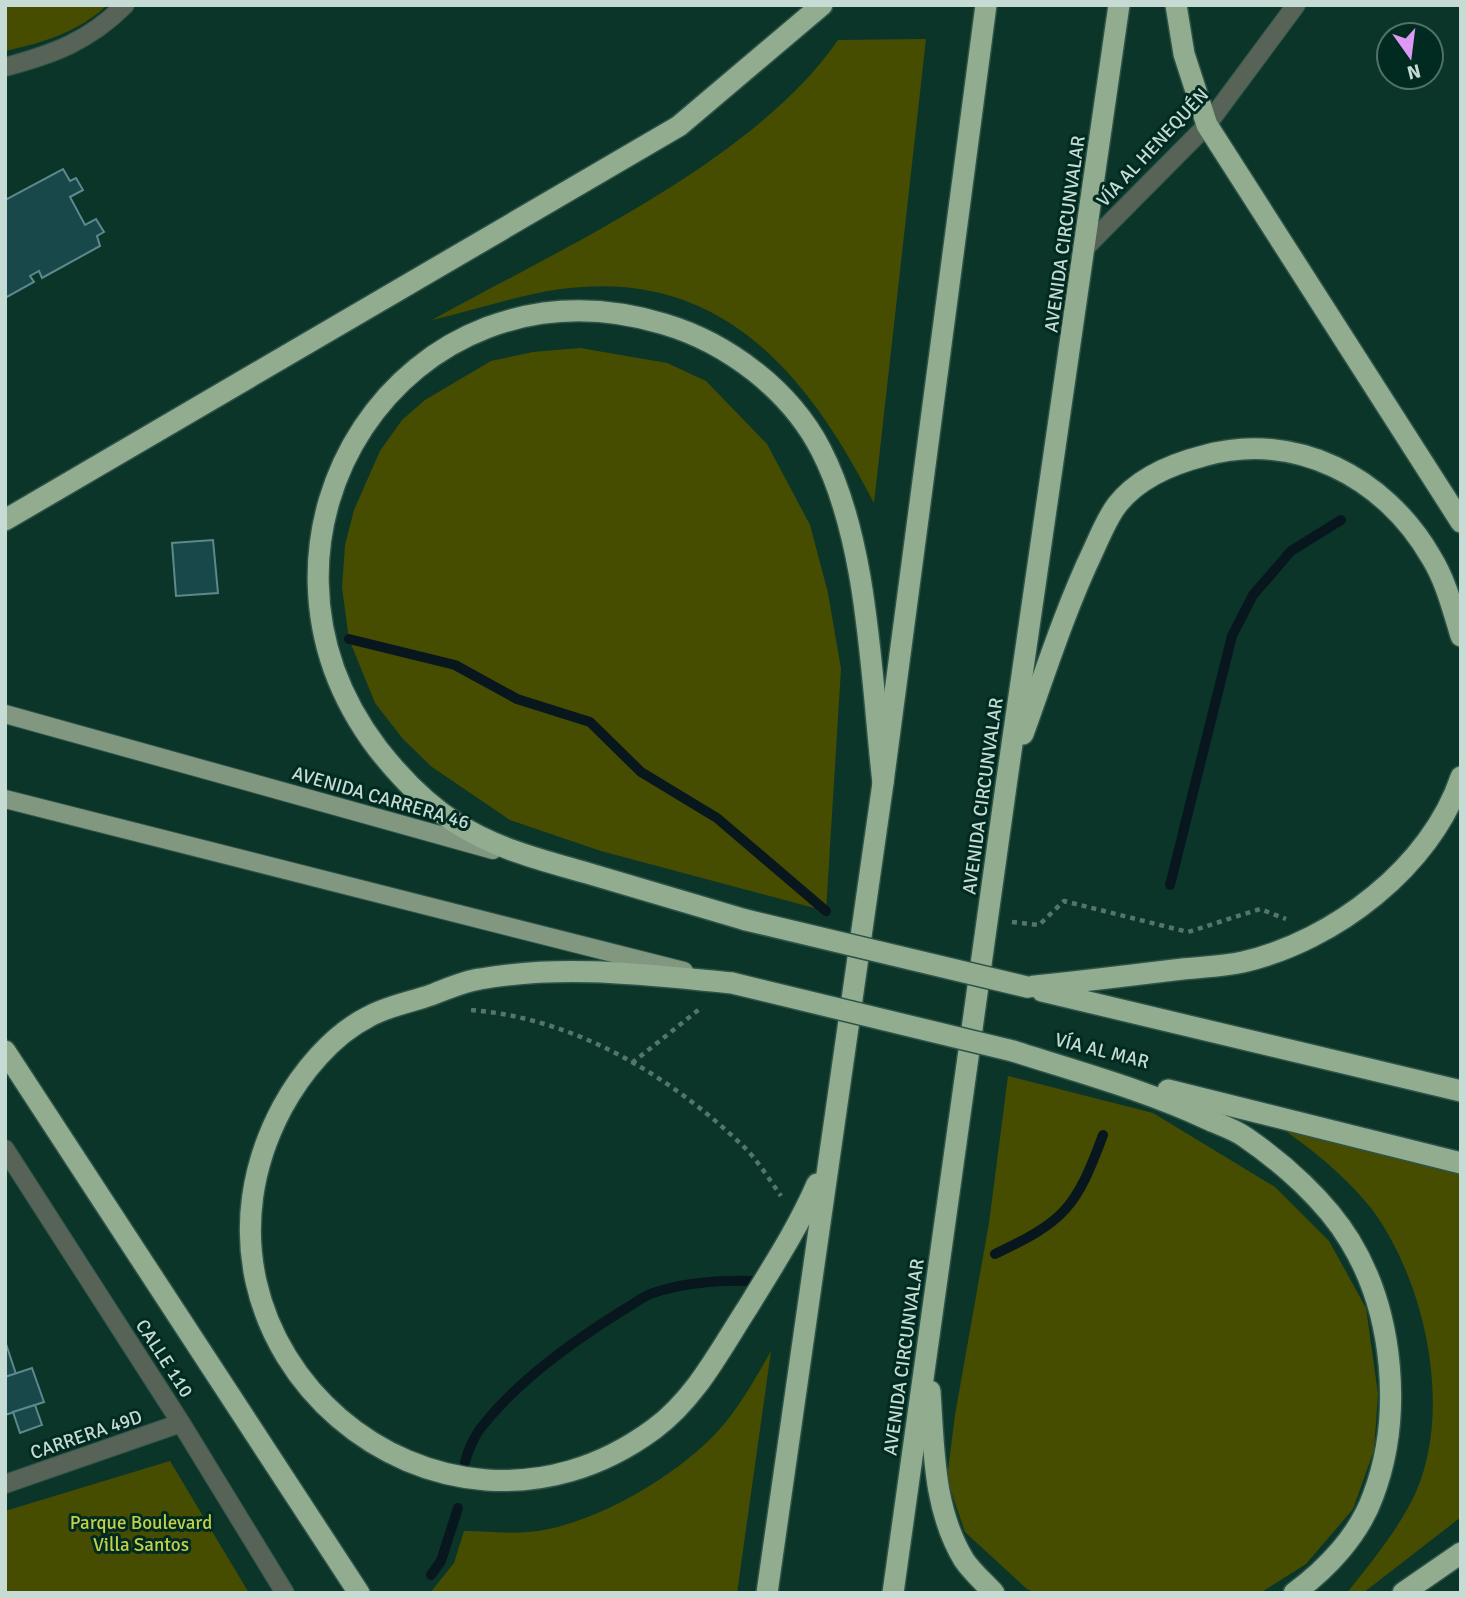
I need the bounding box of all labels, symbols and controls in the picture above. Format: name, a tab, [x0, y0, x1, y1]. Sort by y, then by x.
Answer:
north arrow	[1375, 21, 1445, 91]
text: N	[1405, 58, 1423, 85]
street label: VÍA AL HENEQUÉN	[1092, 83, 1214, 212]
street label: AVENIDA CIRCUNVALAR	[1039, 134, 1091, 334]
street label: AVENIDA CIRCUNVALAR	[957, 696, 1009, 896]
street label: AVENIDA CARRERA 46	[289, 761, 472, 835]
street label: VÍA AL MAR	[1052, 1028, 1151, 1074]
street label: AVENIDA CIRCUNVALAR	[878, 1257, 930, 1457]
street label: CALLE 110	[130, 1315, 198, 1402]
street label: CARRERA 49D	[27, 1405, 145, 1465]
park label: Parque Boulevard Villa Santos	[70, 1511, 212, 1557]

